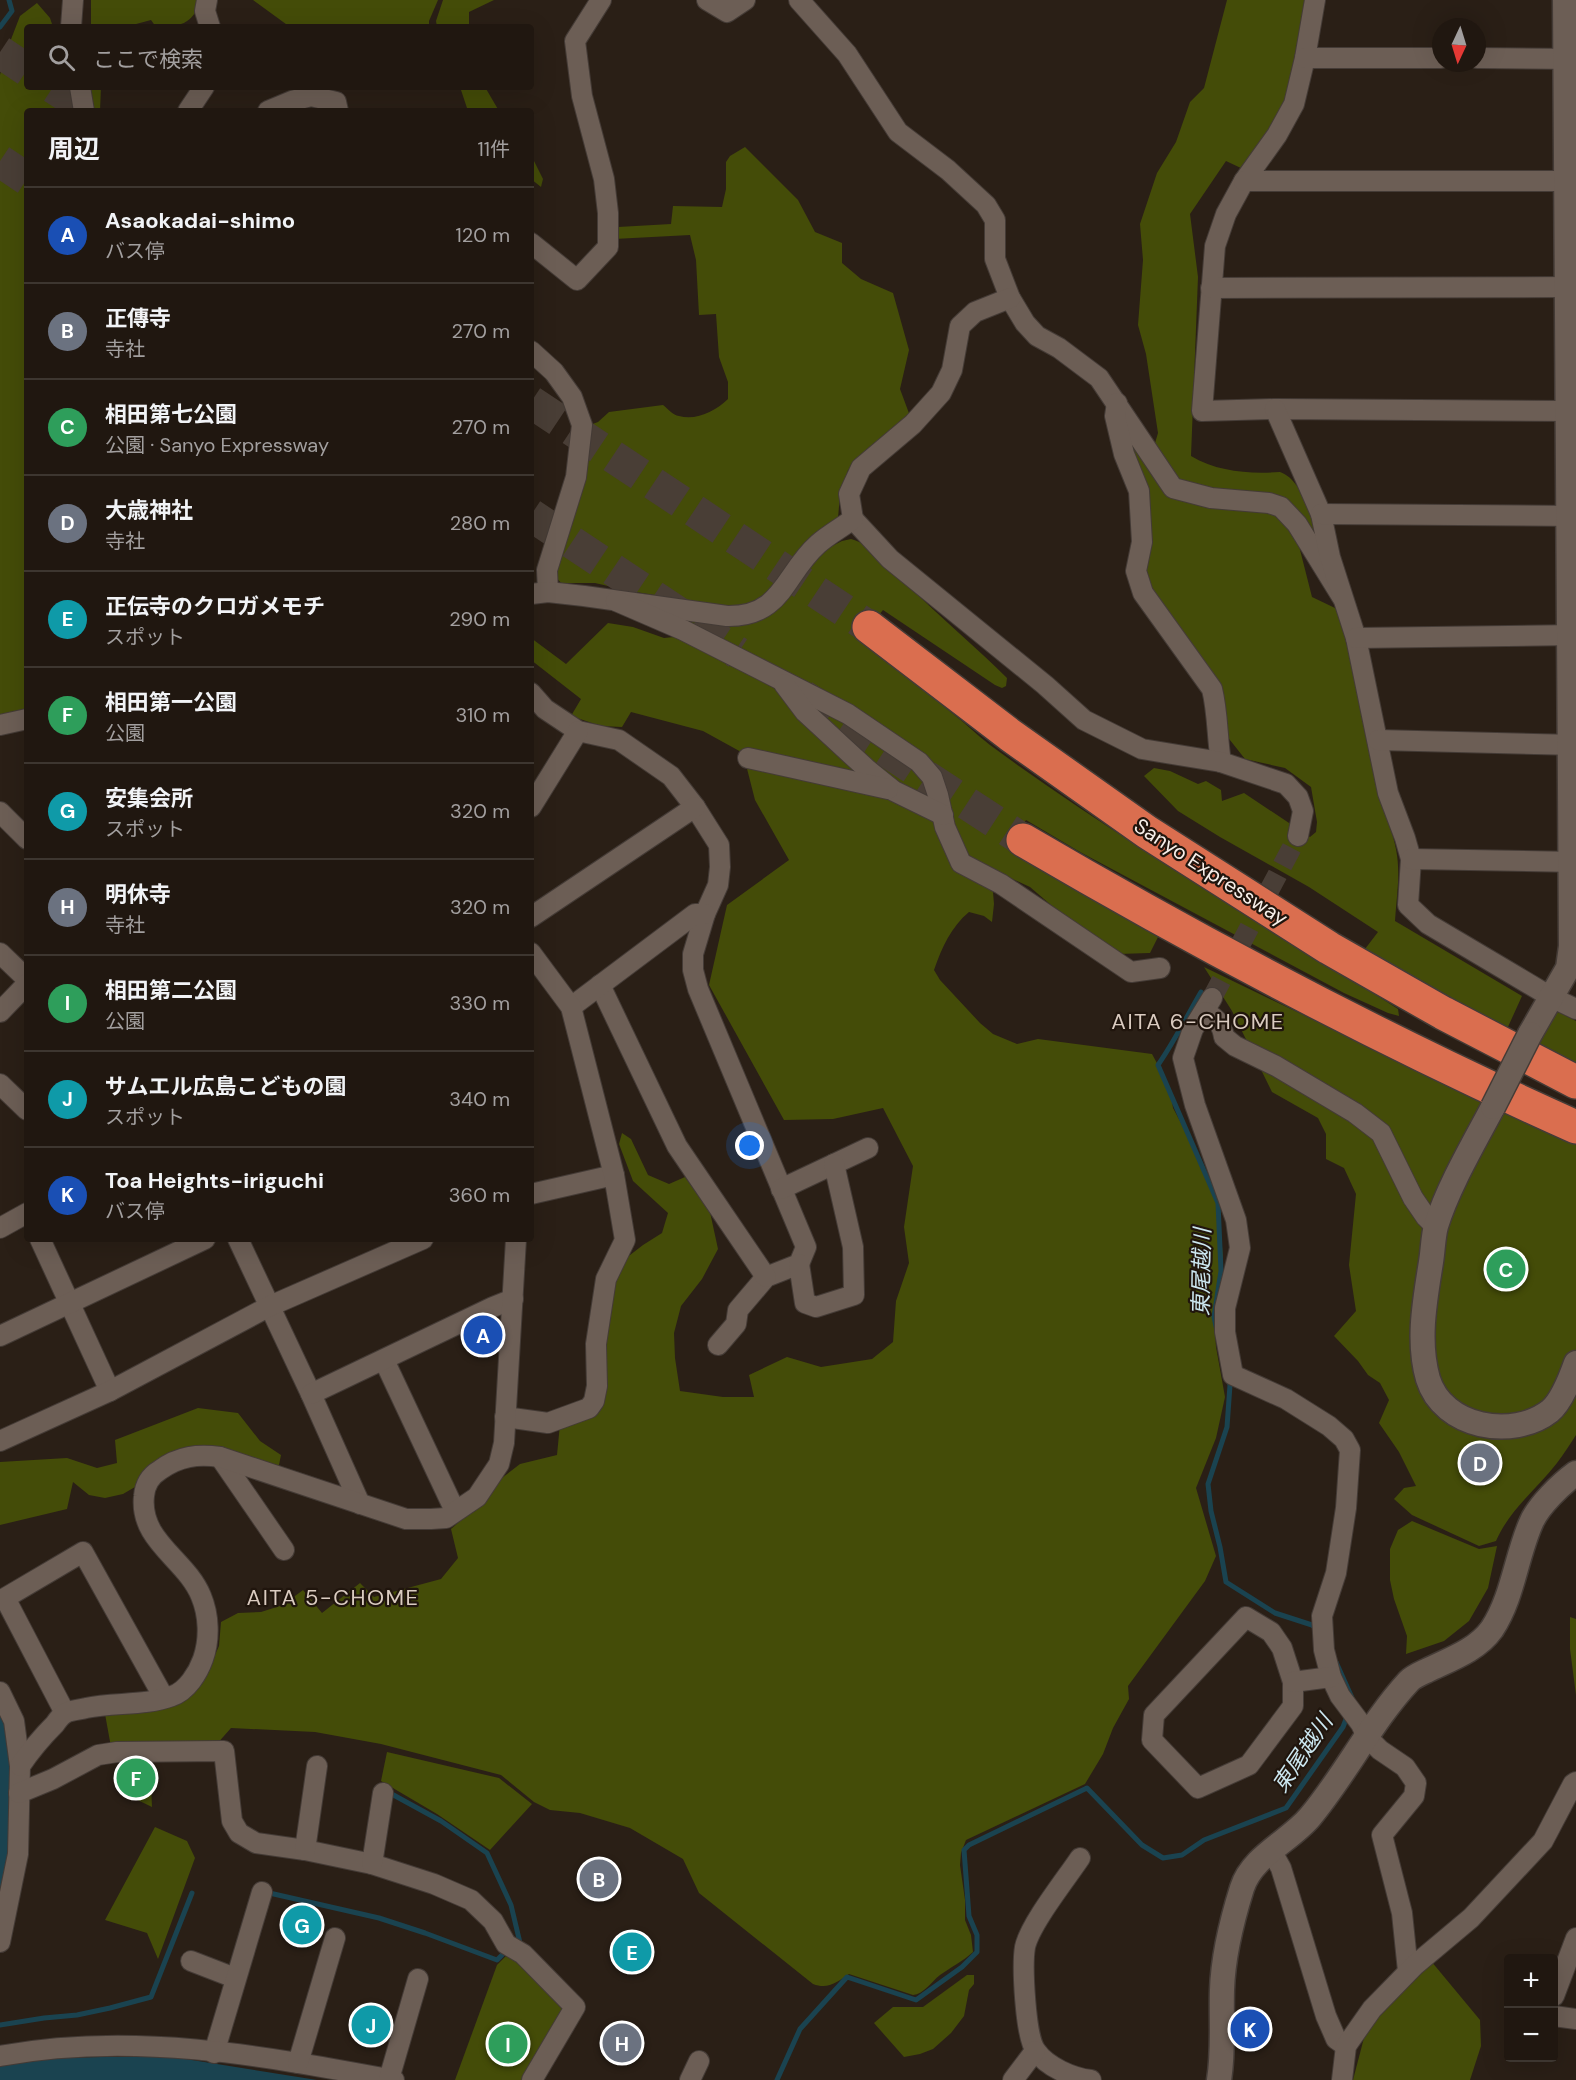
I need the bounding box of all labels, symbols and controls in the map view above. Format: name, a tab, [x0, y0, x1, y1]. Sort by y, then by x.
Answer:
north arrow	[1432, 18, 1486, 72]
search box	[24, 24, 534, 90]
icon: search	[45, 41, 78, 74]
text: ここで検索	[93, 45, 203, 74]
text: 周辺	[48, 132, 100, 166]
text: 11件	[478, 136, 510, 162]
text: Asaokadai-shimo	[105, 206, 295, 235]
text: A	[60, 222, 75, 248]
text: 120 m	[456, 222, 510, 248]
text: バス停	[105, 238, 165, 264]
text: 正傳寺	[105, 304, 171, 333]
text: B	[61, 318, 74, 344]
text: 270 m	[452, 318, 510, 344]
text: 寺社	[105, 336, 145, 362]
text: 相田第七公園	[105, 400, 237, 429]
text: C	[60, 414, 75, 440]
text: 270 m	[452, 414, 510, 440]
text: 公園 · Sanyo Expressway	[105, 432, 329, 458]
text: 大歳神社	[105, 496, 193, 525]
text: D	[60, 510, 75, 536]
text: 280 m	[450, 510, 510, 536]
text: 寺社	[105, 528, 145, 554]
text: 正伝寺のクロガメモチ	[105, 592, 325, 621]
text: E	[62, 606, 73, 632]
text: 290 m	[449, 606, 510, 632]
text: スポット	[105, 624, 185, 650]
text: 相田第一公園	[105, 688, 237, 717]
text: F	[62, 702, 73, 728]
text: 310 m	[455, 702, 510, 728]
text: 公園	[105, 720, 145, 746]
text: 安集会所	[105, 784, 193, 813]
text: G	[60, 798, 75, 824]
text: 320 m	[450, 798, 510, 824]
street label: Sanyo Expressway	[1129, 812, 1293, 932]
text: スポット	[105, 816, 185, 842]
text: 明休寺	[105, 880, 171, 909]
text: H	[60, 894, 75, 920]
text: 320 m	[450, 894, 510, 920]
text: 寺社	[105, 912, 145, 938]
text: 相田第二公園	[105, 976, 237, 1005]
text: I	[65, 990, 70, 1016]
text: 330 m	[450, 990, 510, 1016]
district label: AITA 6-CHOME	[1111, 1007, 1285, 1036]
text: 公園	[105, 1008, 145, 1034]
text: サムエル広島こどもの園	[105, 1072, 347, 1101]
text: J	[62, 1086, 73, 1112]
text: 340 m	[449, 1086, 510, 1112]
text: スポット	[105, 1104, 185, 1130]
your location	[735, 1131, 764, 1160]
text: Toa Heights-iriguchi	[105, 1166, 324, 1195]
text: K	[61, 1182, 74, 1208]
text: 360 m	[449, 1182, 510, 1208]
text: バス停	[105, 1198, 165, 1224]
water label: 東尾越川	[1186, 1226, 1217, 1316]
pin: C	[1486, 1246, 1526, 1292]
pin: A	[464, 1312, 502, 1358]
pin: D	[1460, 1440, 1500, 1486]
district label: AITA 5-CHOME	[247, 1583, 419, 1612]
water label: 東尾越川	[1266, 1707, 1340, 1798]
pin: F	[116, 1756, 156, 1800]
pin: B	[580, 1856, 618, 1902]
pin: G	[282, 1902, 322, 1948]
pin: E	[612, 1930, 652, 1974]
map controls	[1504, 1954, 1558, 2062]
button: +	[1504, 1954, 1558, 2008]
pin: J	[352, 2002, 391, 2048]
pin: K	[1230, 2006, 1270, 2052]
button: −	[1504, 2008, 1558, 2062]
pin: H	[602, 2020, 642, 2066]
pin: I	[488, 2022, 528, 2066]

